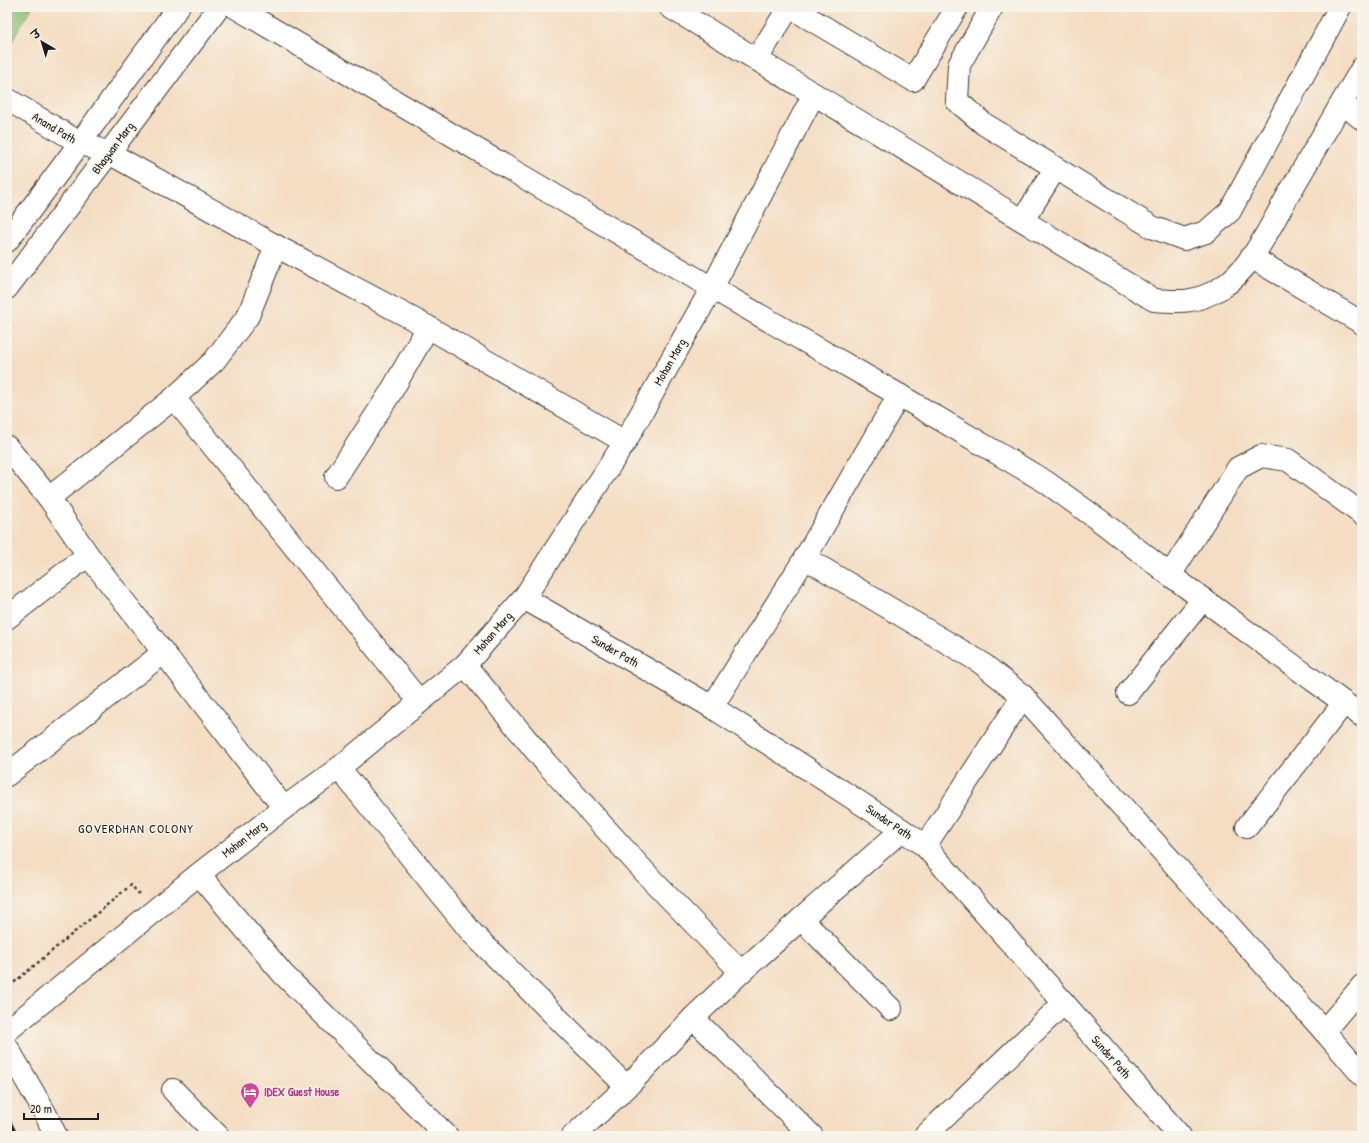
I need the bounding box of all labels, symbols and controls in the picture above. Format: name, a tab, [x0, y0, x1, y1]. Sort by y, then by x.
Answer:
north arrow	[22, 22, 62, 62]
text: उ	[28, 25, 44, 43]
street label: Anand Path	[29, 108, 79, 147]
street label: Bhagwan Marg	[87, 118, 138, 177]
street label: Mohan Marg	[649, 335, 690, 388]
street label: Mohan Marg	[469, 608, 516, 658]
street label: Sunder Path	[588, 630, 642, 671]
street label: Sunder Path	[863, 800, 916, 843]
street label: Mohan Marg	[218, 816, 269, 861]
district label: GOVERDHAN COLONY	[78, 819, 194, 837]
street label: Sunder Path	[1088, 1031, 1135, 1082]
hotel icon: IDEX Guest House	[239, 1081, 261, 1109]
place label: IDEX Guest House	[264, 1083, 340, 1100]
scale bar	[24, 1095, 98, 1121]
text: 20 m	[30, 1100, 52, 1117]

